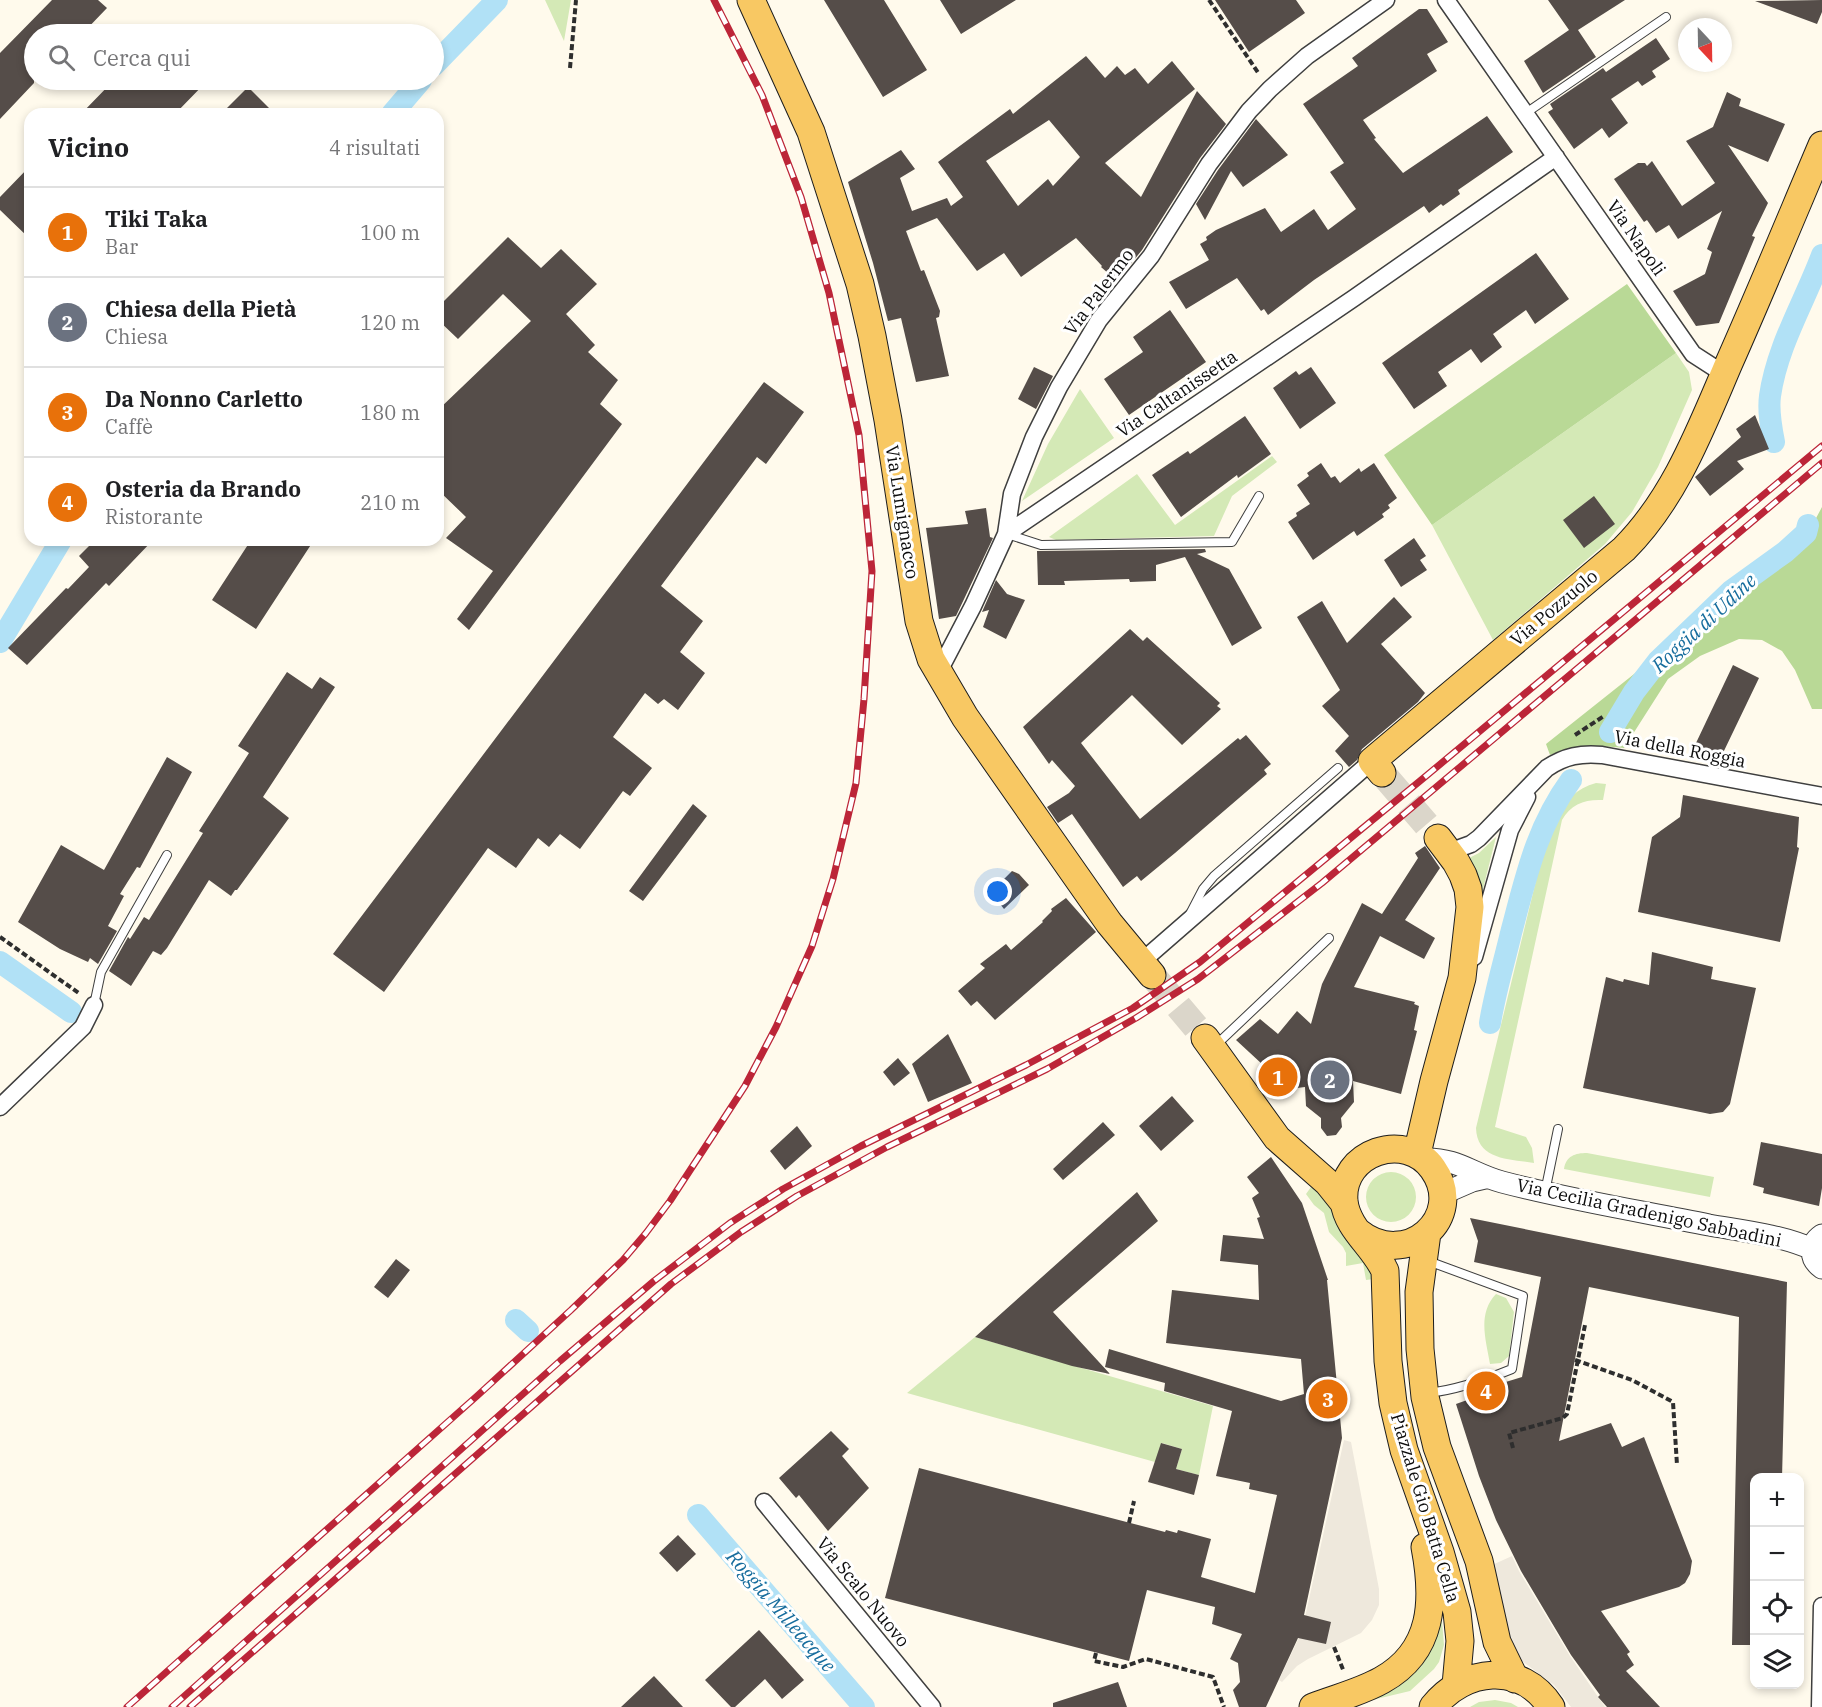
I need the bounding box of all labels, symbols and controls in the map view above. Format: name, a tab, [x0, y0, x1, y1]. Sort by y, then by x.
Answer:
north arrow	[1678, 18, 1732, 72]
search box	[24, 24, 444, 90]
icon: search	[45, 41, 78, 74]
text: Cerca qui	[93, 43, 191, 72]
text: Vicino	[48, 130, 129, 164]
text: 4 risultati	[329, 134, 420, 161]
street label: Via Napoli	[1602, 195, 1671, 280]
text: Tiki Taka	[105, 204, 208, 233]
text: 1	[62, 219, 74, 246]
text: 100 m	[360, 219, 420, 246]
text: Bar	[105, 233, 138, 260]
street label: Via Palermo	[1059, 244, 1139, 340]
text: Chiesa della Pietà	[105, 294, 297, 323]
text: 2	[62, 309, 74, 336]
text: 120 m	[360, 309, 420, 336]
text: Chiesa	[105, 323, 168, 350]
street label: Via Caltanissetta	[1112, 345, 1242, 442]
text: Da Nonno Carletto	[105, 384, 303, 413]
text: 3	[62, 399, 74, 426]
text: 180 m	[360, 399, 420, 426]
text: Caffè	[105, 413, 153, 440]
street label: Via Lumignacco	[881, 443, 924, 581]
text: Osteria da Brando	[105, 474, 301, 503]
text: 4	[62, 489, 74, 516]
text: 210 m	[360, 489, 420, 516]
text: Ristorante	[105, 503, 203, 530]
street label: Via Pozzuolo	[1505, 564, 1602, 651]
water label: Roggia di Udine	[1645, 567, 1762, 679]
street label: Via della Roggia	[1612, 724, 1748, 773]
your location	[983, 877, 1012, 906]
pin: 1	[1258, 1054, 1298, 1100]
pin: 2	[1310, 1058, 1350, 1102]
street label: Via Cecilia Gradenigo Sabbadini	[1514, 1173, 1784, 1252]
pin: 4	[1466, 1368, 1506, 1414]
pin: 3	[1308, 1376, 1348, 1422]
street label: Piazzale Gio Batta Cella	[1386, 1410, 1465, 1606]
map controls	[1750, 1473, 1804, 1689]
button: +	[1750, 1473, 1804, 1527]
button: −	[1750, 1527, 1804, 1581]
street label: Via Scalo Nuovo	[812, 1532, 915, 1652]
water label: Roggia Milleacque	[720, 1543, 842, 1678]
button: locate	[1750, 1581, 1804, 1635]
button: layers	[1750, 1635, 1804, 1689]

